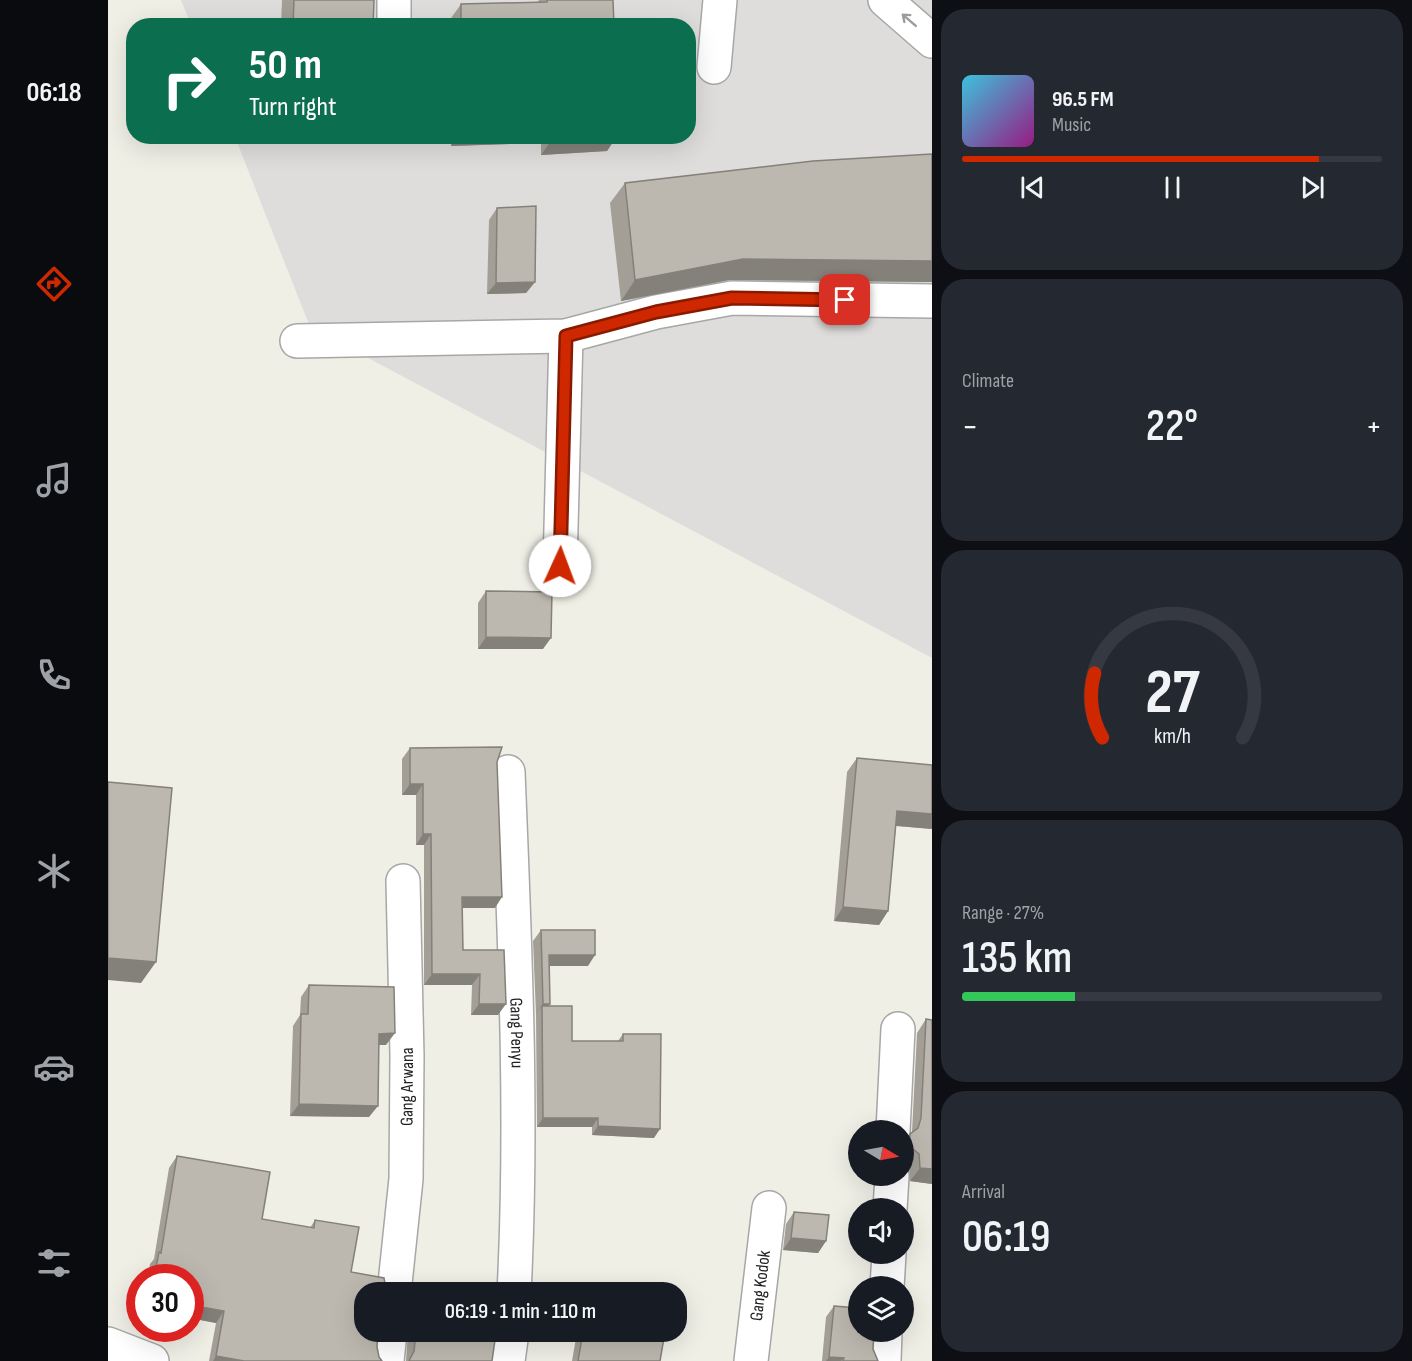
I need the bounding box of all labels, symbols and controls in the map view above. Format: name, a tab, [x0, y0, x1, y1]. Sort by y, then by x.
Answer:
one-way arrow	[902, 13, 917, 27]
text: 50 m	[249, 40, 322, 91]
icon: right	[150, 42, 228, 120]
text: 06:18	[27, 77, 81, 109]
text: 96.5 FM	[1052, 86, 1114, 113]
text: Turn right	[249, 91, 336, 123]
text: Music	[1052, 113, 1091, 137]
icon: previous	[1016, 171, 1049, 204]
icon: pause	[1156, 171, 1189, 204]
icon: next	[1296, 171, 1329, 204]
icon: directions	[33, 263, 75, 305]
pin	[819, 274, 870, 325]
icon: arrive	[828, 283, 861, 316]
text: Climate	[962, 369, 1014, 393]
text: 22°	[1146, 399, 1198, 454]
text: −	[962, 407, 978, 447]
text: +	[1366, 407, 1382, 447]
icon: music	[33, 459, 75, 501]
position arrow	[528, 534, 592, 598]
icon: phone	[33, 654, 75, 696]
text: 27	[1145, 656, 1200, 731]
text: km/h	[1153, 724, 1191, 749]
icon: climate	[33, 850, 75, 892]
text: Range · 27%	[962, 901, 1044, 925]
text: 135 km	[962, 931, 1072, 986]
street label: Gang Penyu	[505, 997, 528, 1068]
icon: car	[33, 1046, 75, 1088]
street label: Gang Arwana	[396, 1047, 418, 1126]
north arrow	[848, 1120, 914, 1186]
map controls	[848, 1120, 914, 1342]
text: Arrival	[962, 1180, 1005, 1204]
button: sound	[848, 1198, 914, 1264]
text: 06:19	[962, 1210, 1050, 1265]
icon: filters	[33, 1242, 75, 1284]
street label: Gang Kodok	[746, 1249, 775, 1322]
speed limit sign: 30	[126, 1264, 204, 1342]
button: layers	[848, 1276, 914, 1342]
text: 06:19 · 1 min · 110 m	[445, 1298, 596, 1325]

